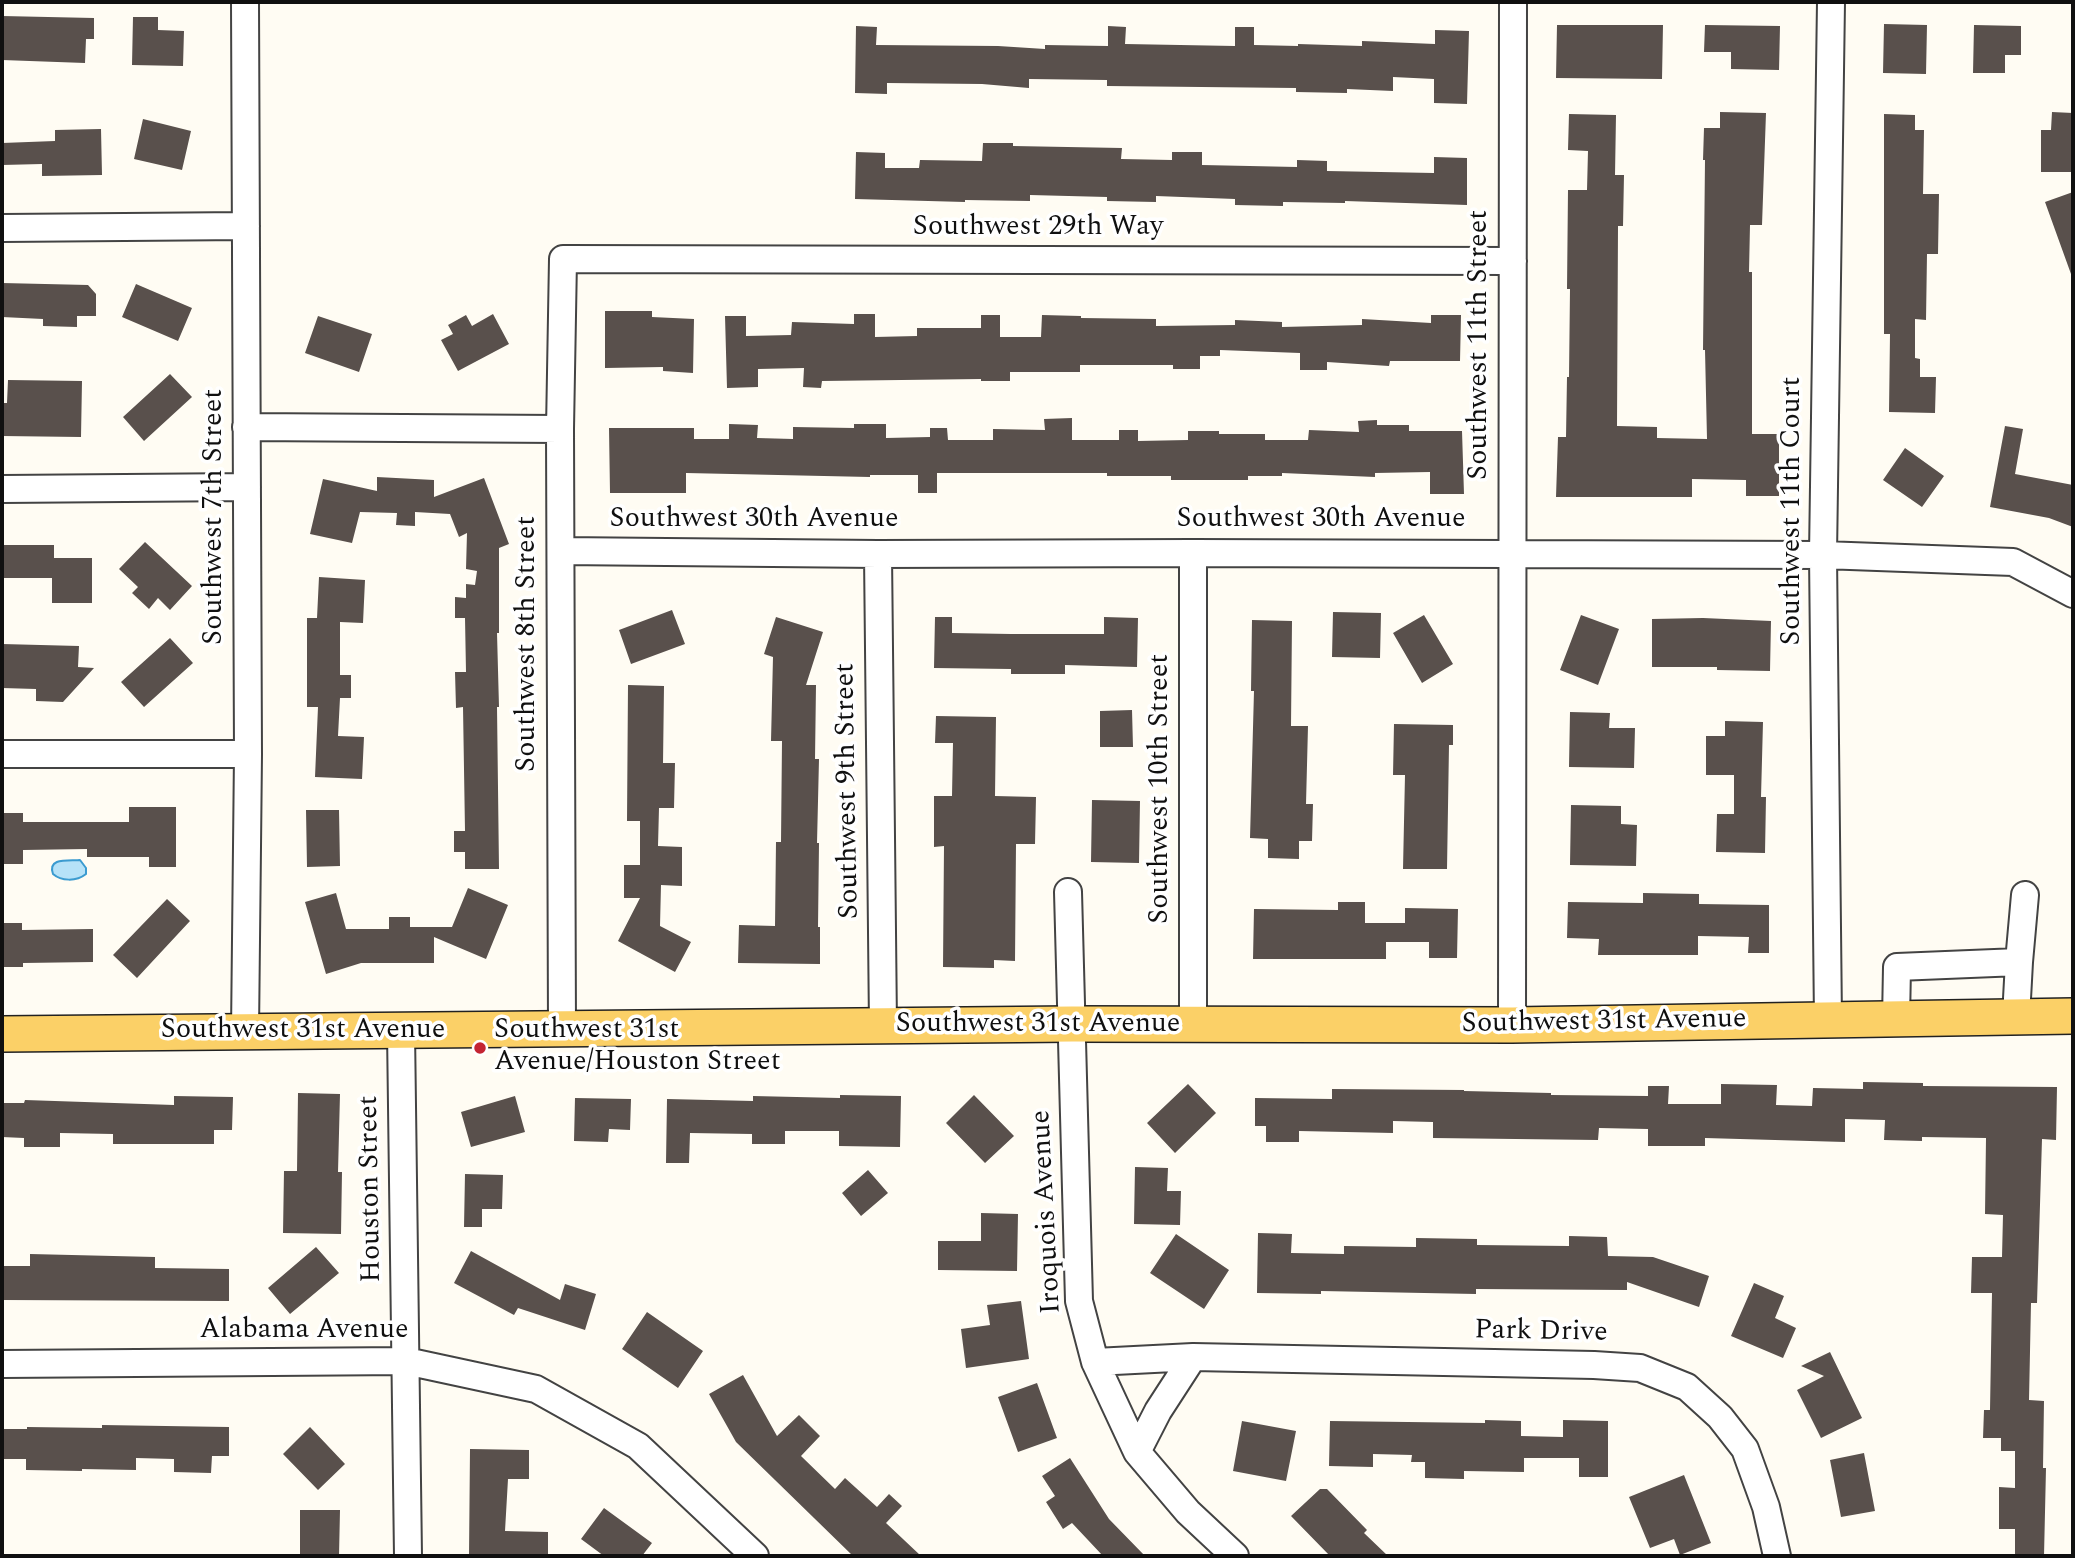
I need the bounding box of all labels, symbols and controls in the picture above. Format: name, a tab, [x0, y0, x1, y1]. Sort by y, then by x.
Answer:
street label: Southwest 11th Street	[1464, 210, 1498, 480]
street label: Southwest 29th Way	[913, 212, 1163, 246]
street label: Southwest 11th Court	[1777, 377, 1811, 645]
street label: Southwest 7th Street	[199, 389, 233, 645]
street label: Southwest 30th Avenue	[609, 504, 899, 538]
street label: Southwest 30th Avenue	[1176, 504, 1466, 538]
street label: Southwest 8th Street	[512, 516, 546, 772]
street label: Southwest 10th Street	[1145, 654, 1179, 924]
street label: Southwest 9th Street	[830, 663, 868, 919]
street label: Southwest 31st Avenue	[1461, 1004, 1747, 1042]
street label: Southwest 31st Avenue	[896, 1009, 1180, 1043]
street label: Southwest 31st Avenue	[161, 1015, 445, 1049]
place label: Southwest 31st Avenue/Houston Street	[494, 1015, 781, 1081]
marker: Southwest 31st Avenue/Houston Street	[472, 1040, 488, 1056]
street label: Houston Street	[354, 1095, 390, 1283]
street label: Iroquois Avenue	[1026, 1109, 1070, 1315]
street label: Alabama Avenue	[199, 1315, 409, 1349]
street label: Park Drive	[1474, 1315, 1608, 1351]

